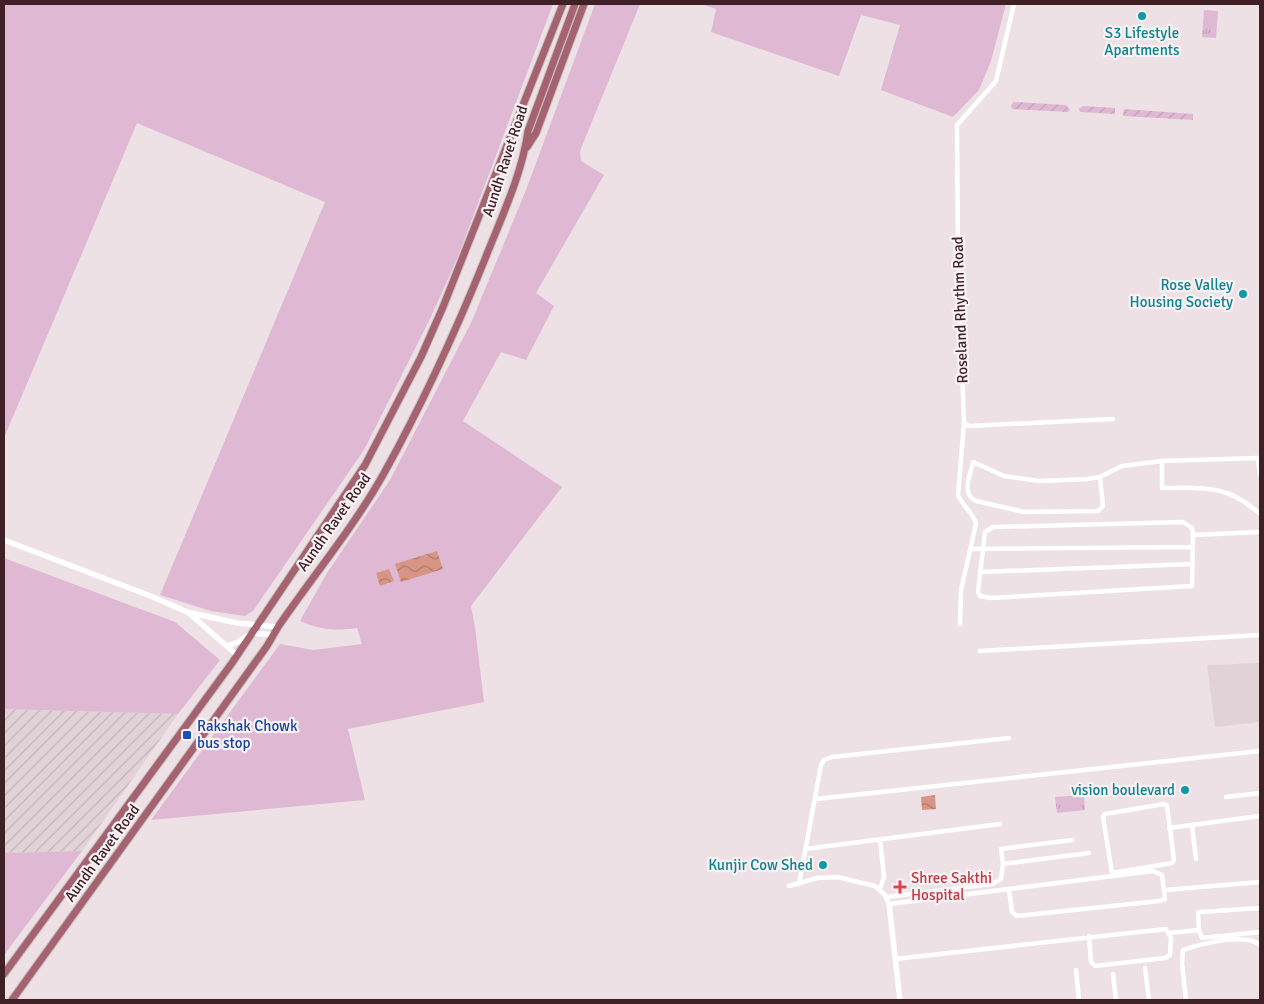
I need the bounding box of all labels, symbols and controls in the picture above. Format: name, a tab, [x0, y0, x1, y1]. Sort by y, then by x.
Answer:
marker: S3 Lifestyle Apartments	[1136, 10, 1148, 22]
place label: S3 Lifestyle Apartments	[1104, 24, 1180, 59]
street label: Aundh Ravet Road	[479, 103, 531, 219]
street label: Roseland Rhythm Road	[948, 236, 972, 384]
place label: Rose Valley Housing Society	[1130, 276, 1233, 311]
marker: Rose Valley Housing Society	[1237, 288, 1249, 300]
street label: Aundh Ravet Road	[293, 469, 375, 575]
place label: Rakshak Chowk bus stop	[197, 717, 298, 752]
marker: Rakshak Chowk bus stop	[181, 729, 193, 741]
place label: vision boulevard	[1071, 781, 1175, 799]
marker: vision boulevard	[1179, 784, 1191, 796]
street label: Aundh Ravet Road	[61, 801, 143, 905]
place label: Kunjir Cow Shed	[708, 856, 813, 874]
marker: Kunjir Cow Shed	[817, 859, 829, 871]
place label: Shree Sakthi Hospital	[911, 869, 992, 904]
marker: Shree Sakthi Hospital	[893, 880, 907, 894]

